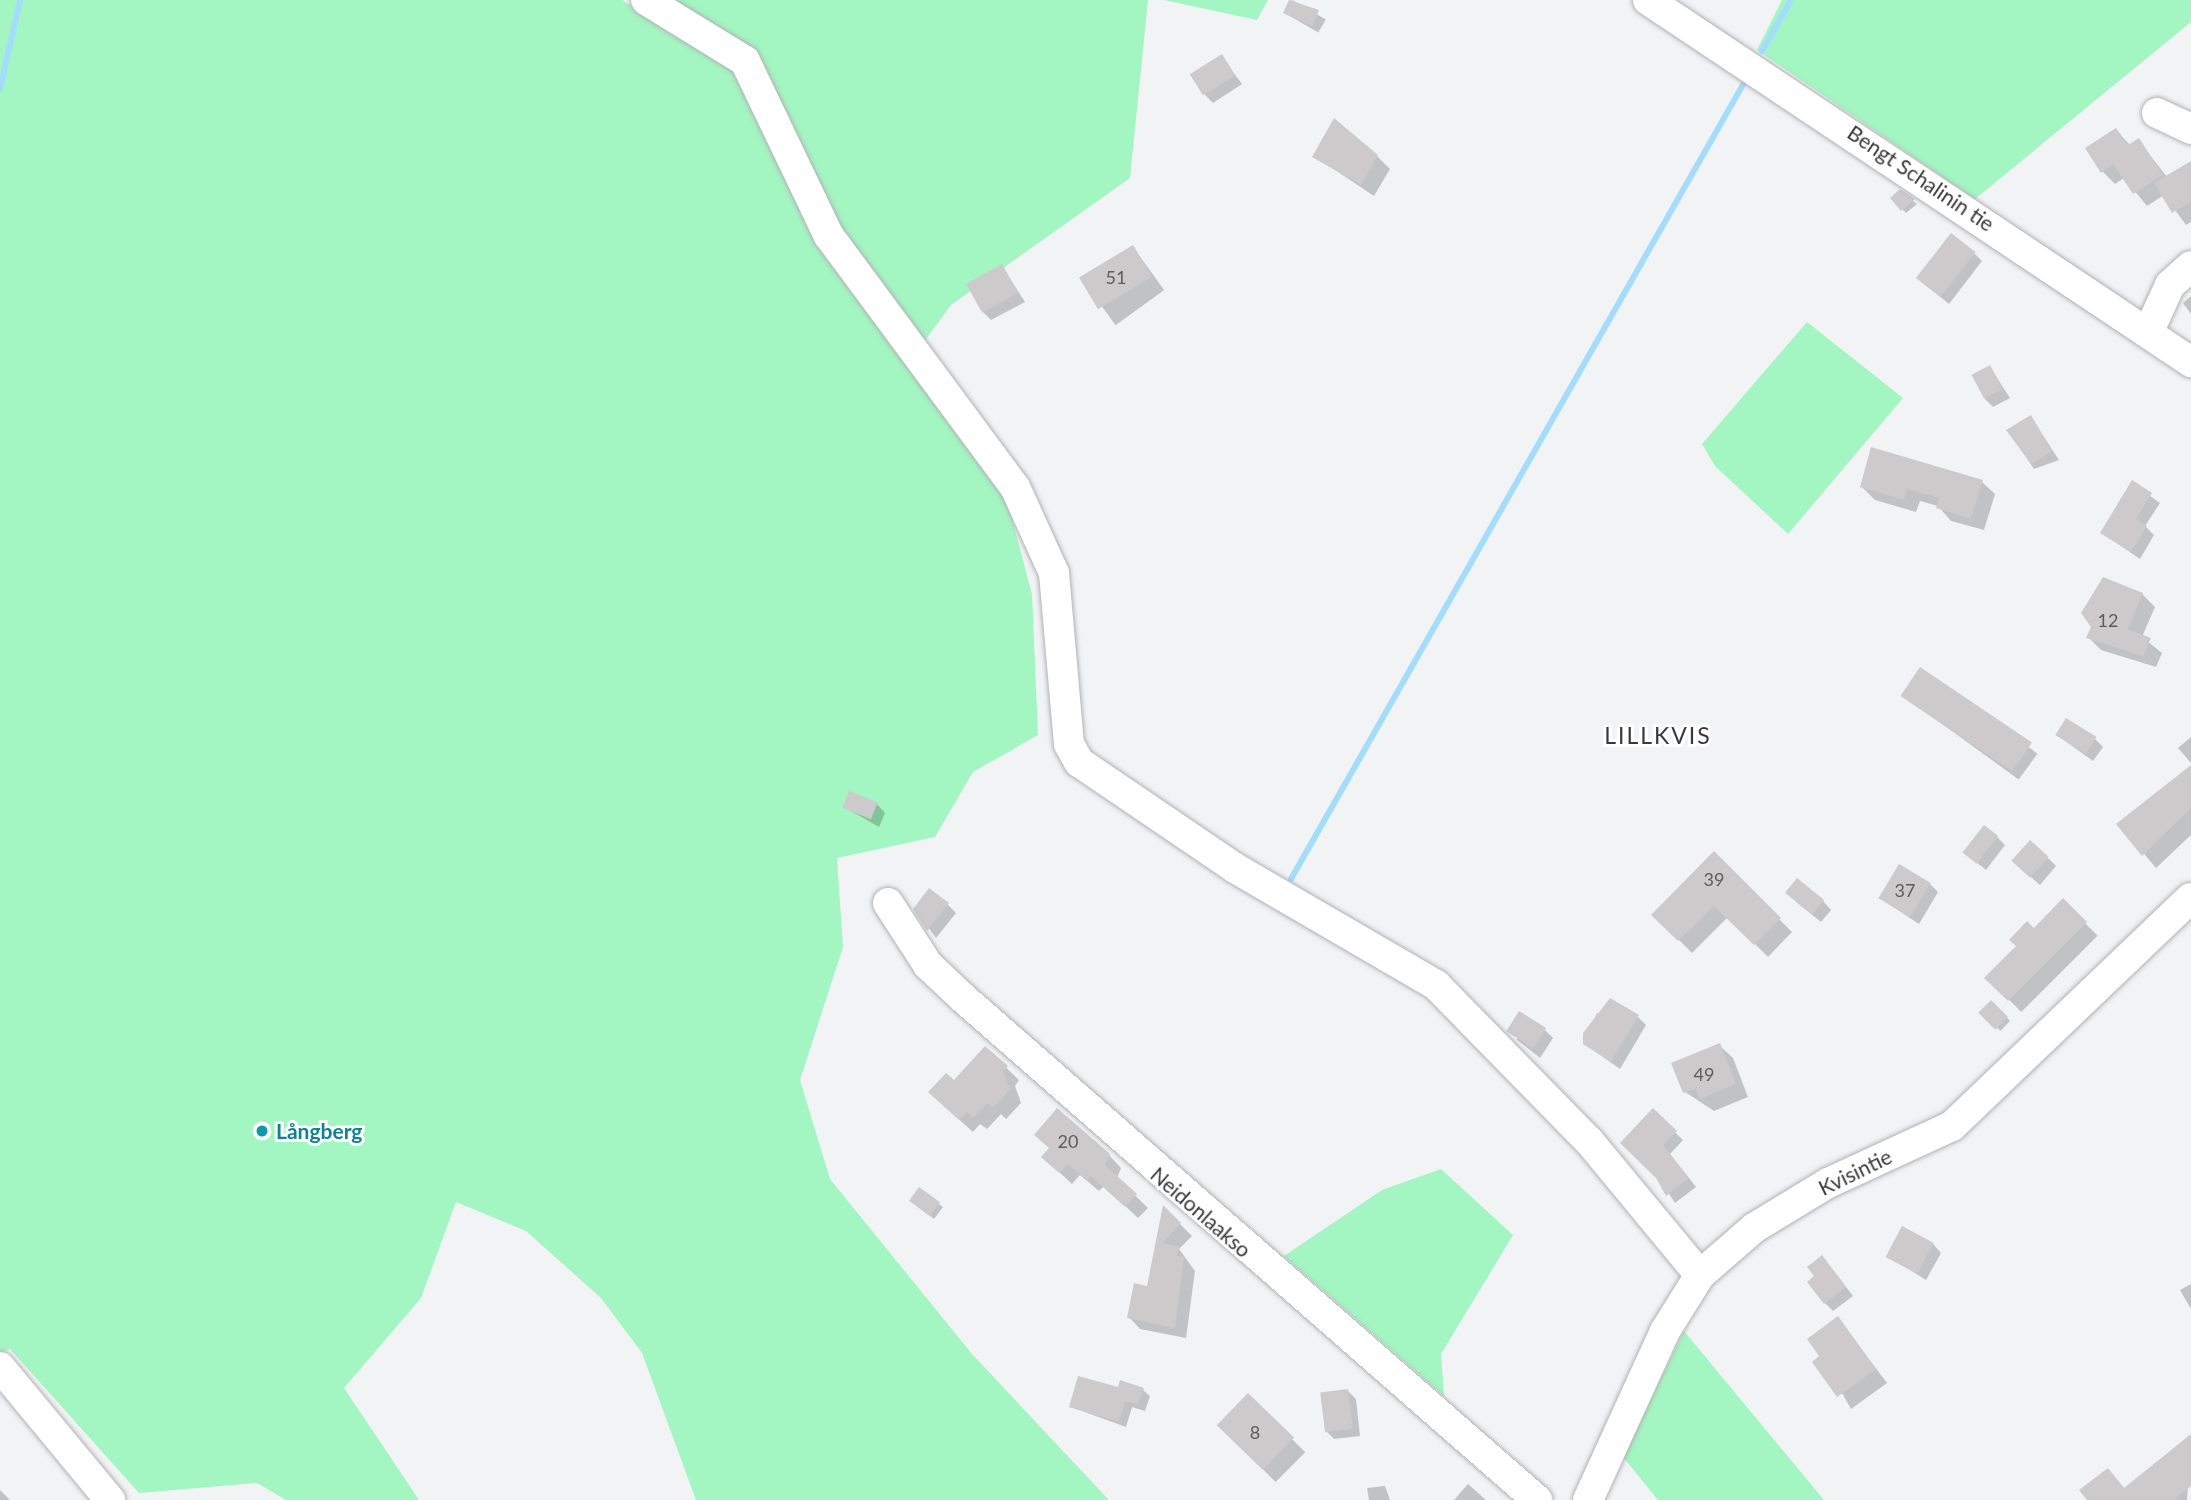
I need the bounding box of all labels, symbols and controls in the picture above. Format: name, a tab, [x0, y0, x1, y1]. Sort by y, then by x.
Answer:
street label: Bengt Schalinin tie	[1843, 120, 1999, 236]
house number: 51	[1106, 266, 1126, 288]
house number: 12	[2098, 609, 2118, 631]
district label: LILLKVIS	[1605, 721, 1711, 749]
house number: 39	[1704, 868, 1724, 890]
house number: 37	[1895, 879, 1915, 901]
house number: 49	[1694, 1063, 1714, 1085]
place label: Långberg	[276, 1118, 362, 1144]
marker: Långberg	[254, 1123, 270, 1139]
house number: 20	[1058, 1130, 1078, 1152]
street label: Kvisintie	[1814, 1143, 1896, 1201]
street label: Neidonlaakso	[1146, 1162, 1256, 1262]
house number: 8	[1250, 1421, 1260, 1443]

